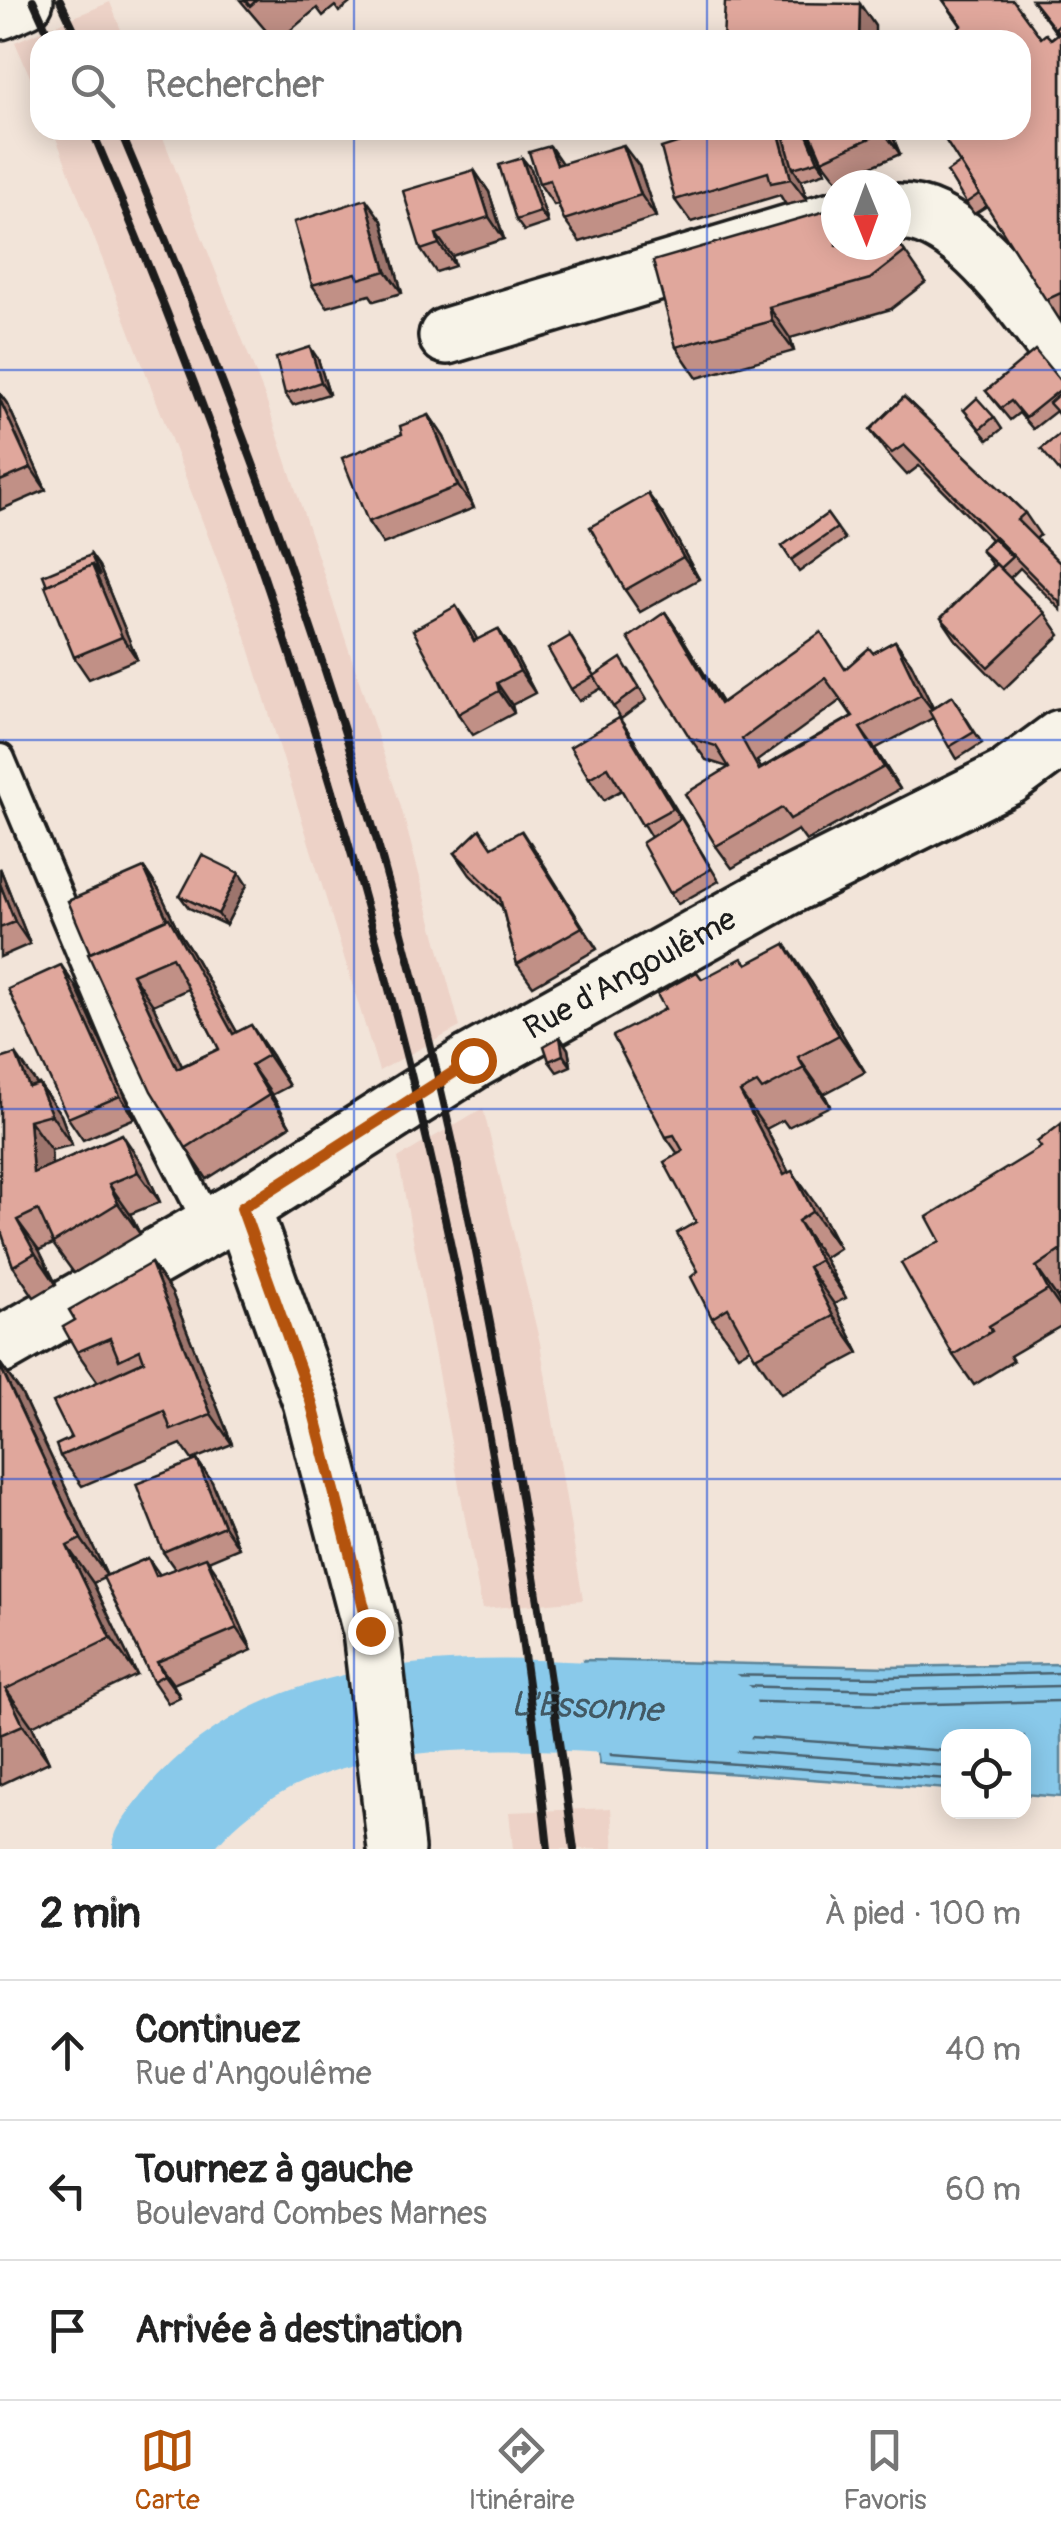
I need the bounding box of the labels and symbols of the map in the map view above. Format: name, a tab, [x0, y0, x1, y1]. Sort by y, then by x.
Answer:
north arrow	[821, 170, 911, 260]
street label: Rue d'Angoulême	[517, 899, 743, 1049]
route start	[451, 1038, 497, 1084]
route end	[348, 1609, 394, 1655]
water label: L'Essonne	[510, 1682, 667, 1733]

